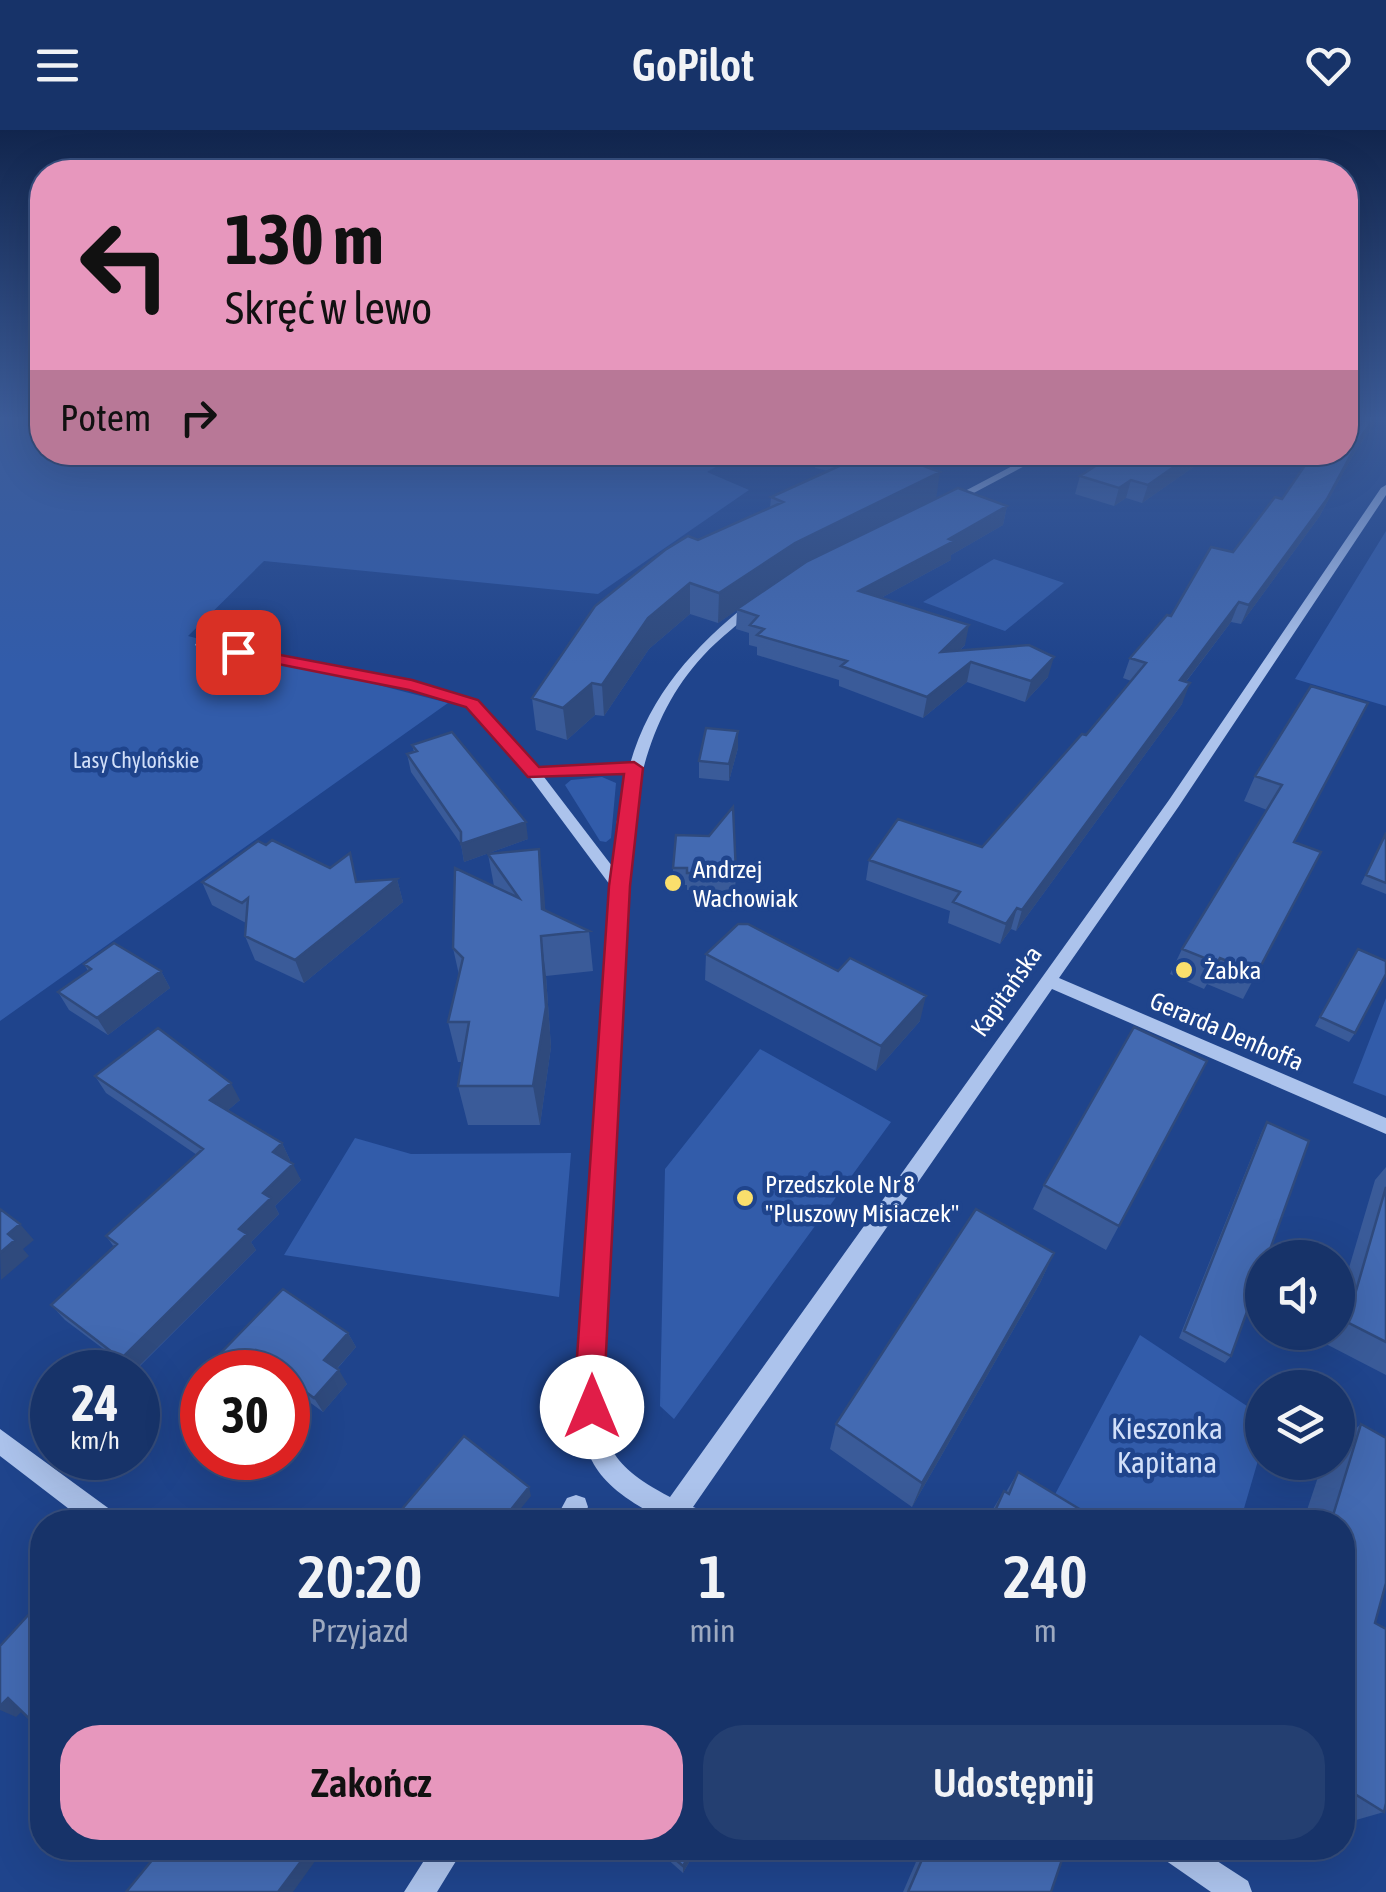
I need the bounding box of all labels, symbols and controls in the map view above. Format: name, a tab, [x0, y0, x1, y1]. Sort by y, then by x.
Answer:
icon: menu	[30, 38, 85, 93]
icon: heart	[1301, 38, 1356, 93]
text: GoPilot	[632, 39, 754, 91]
text: 130 m	[225, 199, 384, 279]
icon: left	[60, 200, 190, 330]
text: Skręć w lewo	[225, 282, 432, 334]
icon: right	[171, 390, 226, 445]
text: Potem	[60, 396, 151, 439]
pin	[196, 610, 281, 695]
icon: arrive	[211, 625, 266, 680]
park label: Lasy Chylońskie	[73, 747, 199, 773]
place label: Andrzej Wachowiak	[693, 855, 798, 912]
marker: Andrzej Wachowiak	[662, 872, 684, 894]
street label: Kapitańska	[965, 941, 1047, 1041]
place label: Żabka	[1204, 956, 1261, 984]
marker: Żabka	[1173, 959, 1195, 981]
street label: Gerarda Denhoffa	[1146, 986, 1308, 1076]
place label: Przedszkole Nr 8 "Pluszowy Misiaczek"	[765, 1170, 959, 1227]
marker: Przedszkole Nr 8 "Pluszowy Misiaczek"	[734, 1187, 756, 1209]
map controls	[1245, 1240, 1355, 1480]
button: sound	[1245, 1240, 1355, 1350]
speed limit sign: 30	[180, 1350, 310, 1480]
position arrow	[540, 1355, 644, 1459]
button: layers	[1245, 1370, 1355, 1480]
text: 24	[71, 1374, 118, 1432]
park label: Kieszonka Kapitana	[1111, 1411, 1223, 1479]
text: km/h	[70, 1426, 120, 1454]
text: 20:20	[297, 1542, 422, 1611]
text: 1	[698, 1542, 727, 1611]
text: 240	[1003, 1542, 1088, 1611]
text: Przyjazd	[311, 1612, 409, 1649]
text: min	[690, 1612, 735, 1649]
text: m	[1034, 1612, 1057, 1649]
button: Zakończ	[60, 1725, 683, 1840]
button: Udostępnij	[703, 1725, 1325, 1840]

